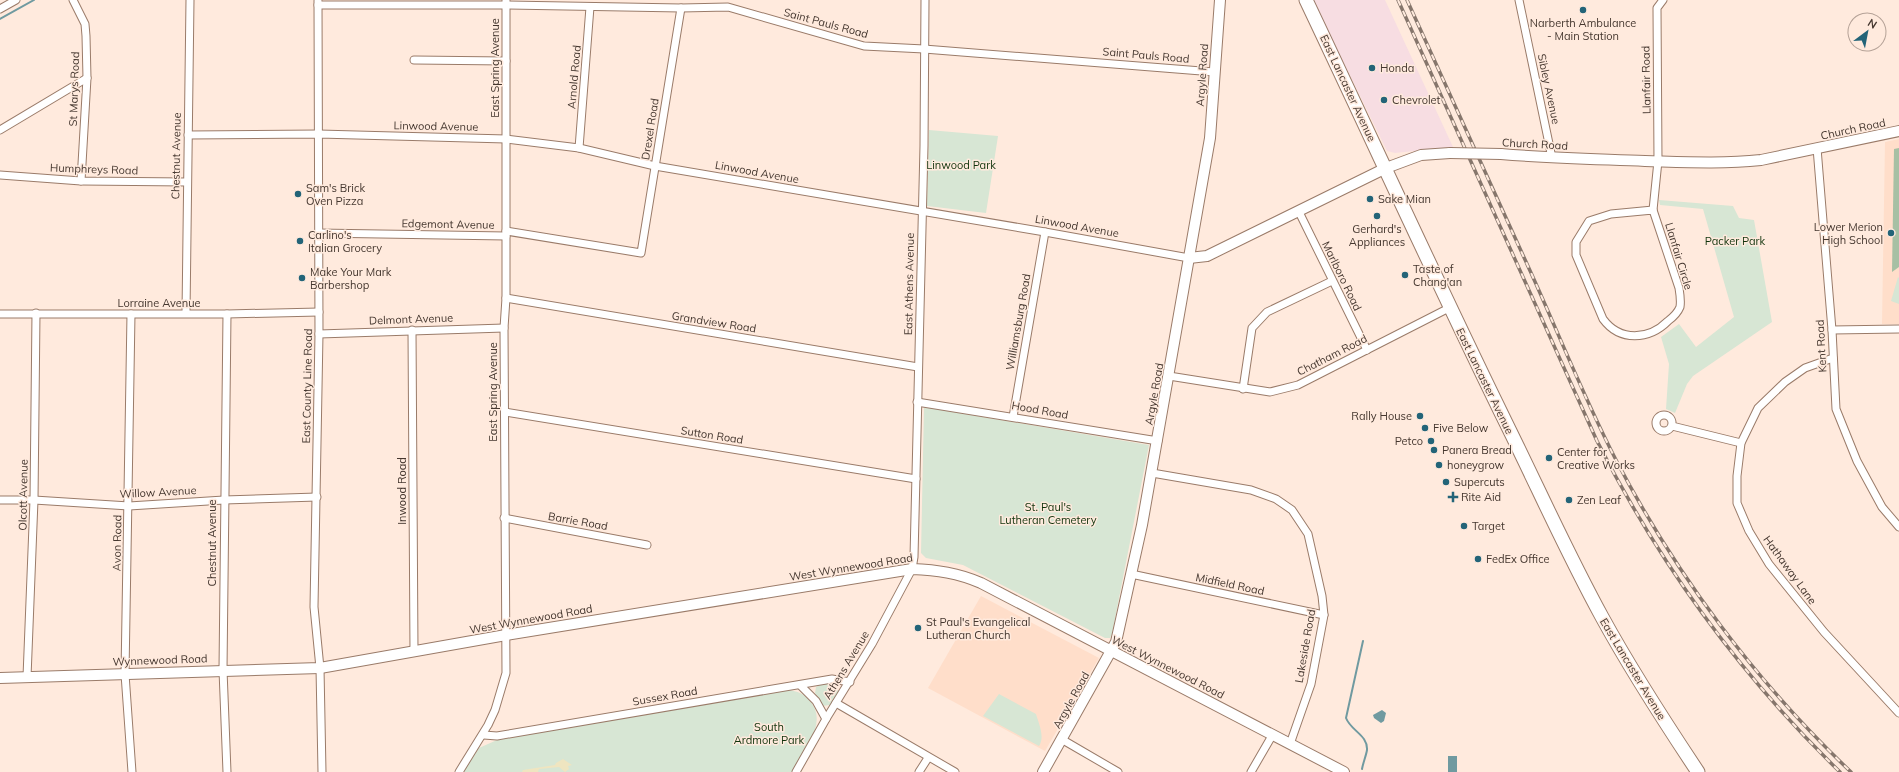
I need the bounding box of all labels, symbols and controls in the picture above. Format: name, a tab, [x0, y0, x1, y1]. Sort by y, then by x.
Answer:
street label: Saint Pauls Road	[782, 5, 870, 41]
marker: Narberth Ambulance - Main Station	[1578, 5, 1588, 15]
north arrow	[1847, 12, 1887, 52]
text: N	[1865, 15, 1880, 32]
place label: Narberth Ambulance - Main Station	[1530, 16, 1636, 43]
street label: East Spring Avenue	[488, 18, 502, 118]
street label: East Lancaster Avenue	[1317, 32, 1379, 144]
street label: Argyle Road	[1193, 43, 1211, 107]
street label: Saint Pauls Road	[1102, 44, 1190, 66]
street label: Arnold Road	[564, 45, 584, 109]
street label: Llanfair Road	[1638, 46, 1654, 114]
street label: St Marys Road	[66, 51, 82, 127]
street label: Sibley Avenue	[1535, 53, 1563, 125]
place label: Honda	[1380, 61, 1414, 75]
marker: Honda	[1367, 63, 1377, 73]
place label: Chevrolet	[1392, 93, 1441, 107]
marker: Chevrolet	[1379, 95, 1389, 105]
street label: Drexel Road	[638, 97, 662, 161]
street label: Chestnut Avenue	[168, 112, 184, 200]
street label: Church Road	[1819, 115, 1887, 143]
street label: Linwood Avenue	[393, 118, 479, 134]
street label: Church Road	[1502, 135, 1568, 153]
street label: Linwood Avenue	[714, 158, 800, 186]
park label: Linwood Park	[926, 158, 996, 172]
street label: Humphreys Road	[50, 160, 138, 178]
place label: Sam's Brick Oven Pizza	[306, 181, 365, 208]
marker: Sam's Brick Oven Pizza	[293, 189, 303, 199]
place label: Sake Mian	[1378, 192, 1431, 206]
marker: Sake Mian	[1365, 194, 1375, 204]
marker: Gerhard's Appliances	[1372, 211, 1382, 221]
street label: Linwood Avenue	[1034, 212, 1120, 240]
street label: Edgemont Avenue	[401, 216, 495, 232]
place label: Lower Merion High School	[1814, 220, 1883, 247]
street label: Llanfair Circle	[1662, 221, 1696, 291]
place label: Gerhard's Appliances	[1349, 222, 1405, 249]
place label: Carlino's Italian Grocery	[308, 228, 382, 255]
marker: Lower Merion High School	[1886, 228, 1896, 238]
street label: East Athens Avenue	[901, 233, 917, 335]
park label: Packer Park	[1705, 234, 1766, 248]
marker: Carlino's Italian Grocery	[295, 236, 305, 246]
street label: Marlboro Road	[1319, 239, 1365, 313]
place label: Taste of Chang'an	[1413, 262, 1462, 289]
place label: Make Your Mark Barbershop	[310, 265, 392, 292]
marker: Taste of Chang'an	[1400, 270, 1410, 280]
marker: Make Your Mark Barbershop	[297, 273, 307, 283]
street label: Williamsburg Road	[1003, 273, 1033, 371]
street label: Lorraine Avenue	[118, 296, 201, 310]
street label: Grandview Road	[671, 308, 757, 336]
street label: Delmont Avenue	[369, 311, 453, 327]
street label: Kent Road	[1813, 319, 1829, 373]
street label: East Lancaster Avenue	[1453, 326, 1517, 436]
street label: East County Line Road	[299, 328, 315, 444]
street label: Chatham Road	[1295, 331, 1369, 379]
street label: East Spring Avenue	[486, 342, 500, 442]
street label: Argyle Road	[1142, 362, 1166, 426]
street label: Hood Road	[1011, 398, 1069, 422]
place label: Rally House	[1351, 409, 1412, 423]
marker: Rally House	[1415, 411, 1425, 421]
place label: Five Below	[1433, 421, 1489, 435]
street label: Sutton Road	[680, 423, 744, 447]
marker: Five Below	[1420, 423, 1430, 433]
place label: Petco	[1395, 434, 1423, 448]
marker: Petco	[1426, 436, 1436, 446]
place label: Panera Bread	[1442, 443, 1512, 457]
marker: Panera Bread	[1429, 445, 1439, 455]
place label: Center for Creative Works	[1557, 445, 1635, 472]
marker: Center for Creative Works	[1544, 453, 1554, 463]
street label: Inwood Road	[395, 457, 409, 525]
place label: honeygrow	[1447, 458, 1505, 472]
street label: Olcott Avenue	[15, 459, 31, 531]
marker: honeygrow	[1434, 460, 1444, 470]
place label: Supercuts	[1454, 475, 1505, 489]
marker: Supercuts	[1441, 477, 1451, 487]
street label: Willow Avenue	[119, 483, 197, 501]
place label: Rite Aid	[1461, 490, 1501, 504]
marker: Rite Aid	[1448, 492, 1458, 502]
place label: Zen Leaf	[1577, 493, 1621, 507]
marker: Zen Leaf	[1564, 495, 1574, 505]
street label: Chestnut Avenue	[205, 499, 219, 587]
park label: St. Paul's Lutheran Cemetery	[999, 500, 1097, 527]
street label: Barrie Road	[547, 509, 609, 533]
street label: Avon Road	[110, 515, 124, 571]
place label: Target	[1472, 519, 1505, 533]
marker: Target	[1459, 521, 1469, 531]
street label: Hathaway Lane	[1760, 533, 1820, 607]
street label: West Wynnewood Road	[788, 550, 914, 584]
place label: FedEx Office	[1486, 552, 1549, 566]
marker: FedEx Office	[1473, 554, 1483, 564]
street label: Midfield Road	[1194, 570, 1266, 598]
street label: West Wynnewood Road	[468, 601, 594, 637]
street label: Lakeside Road	[1292, 608, 1318, 684]
place label: St Paul's Evangelical Lutheran Church	[926, 615, 1030, 642]
street label: East Lancaster Avenue	[1597, 615, 1669, 723]
marker: St Paul's Evangelical Lutheran Church	[913, 623, 923, 633]
street label: Athens Avenue	[820, 628, 872, 702]
street label: West Wynnewood Road	[1109, 632, 1227, 702]
street label: Wynnewood Road	[112, 651, 208, 669]
street label: Argyle Road	[1050, 669, 1092, 731]
street label: Sussex Road	[631, 683, 699, 709]
park label: South Ardmore Park	[734, 720, 805, 747]

